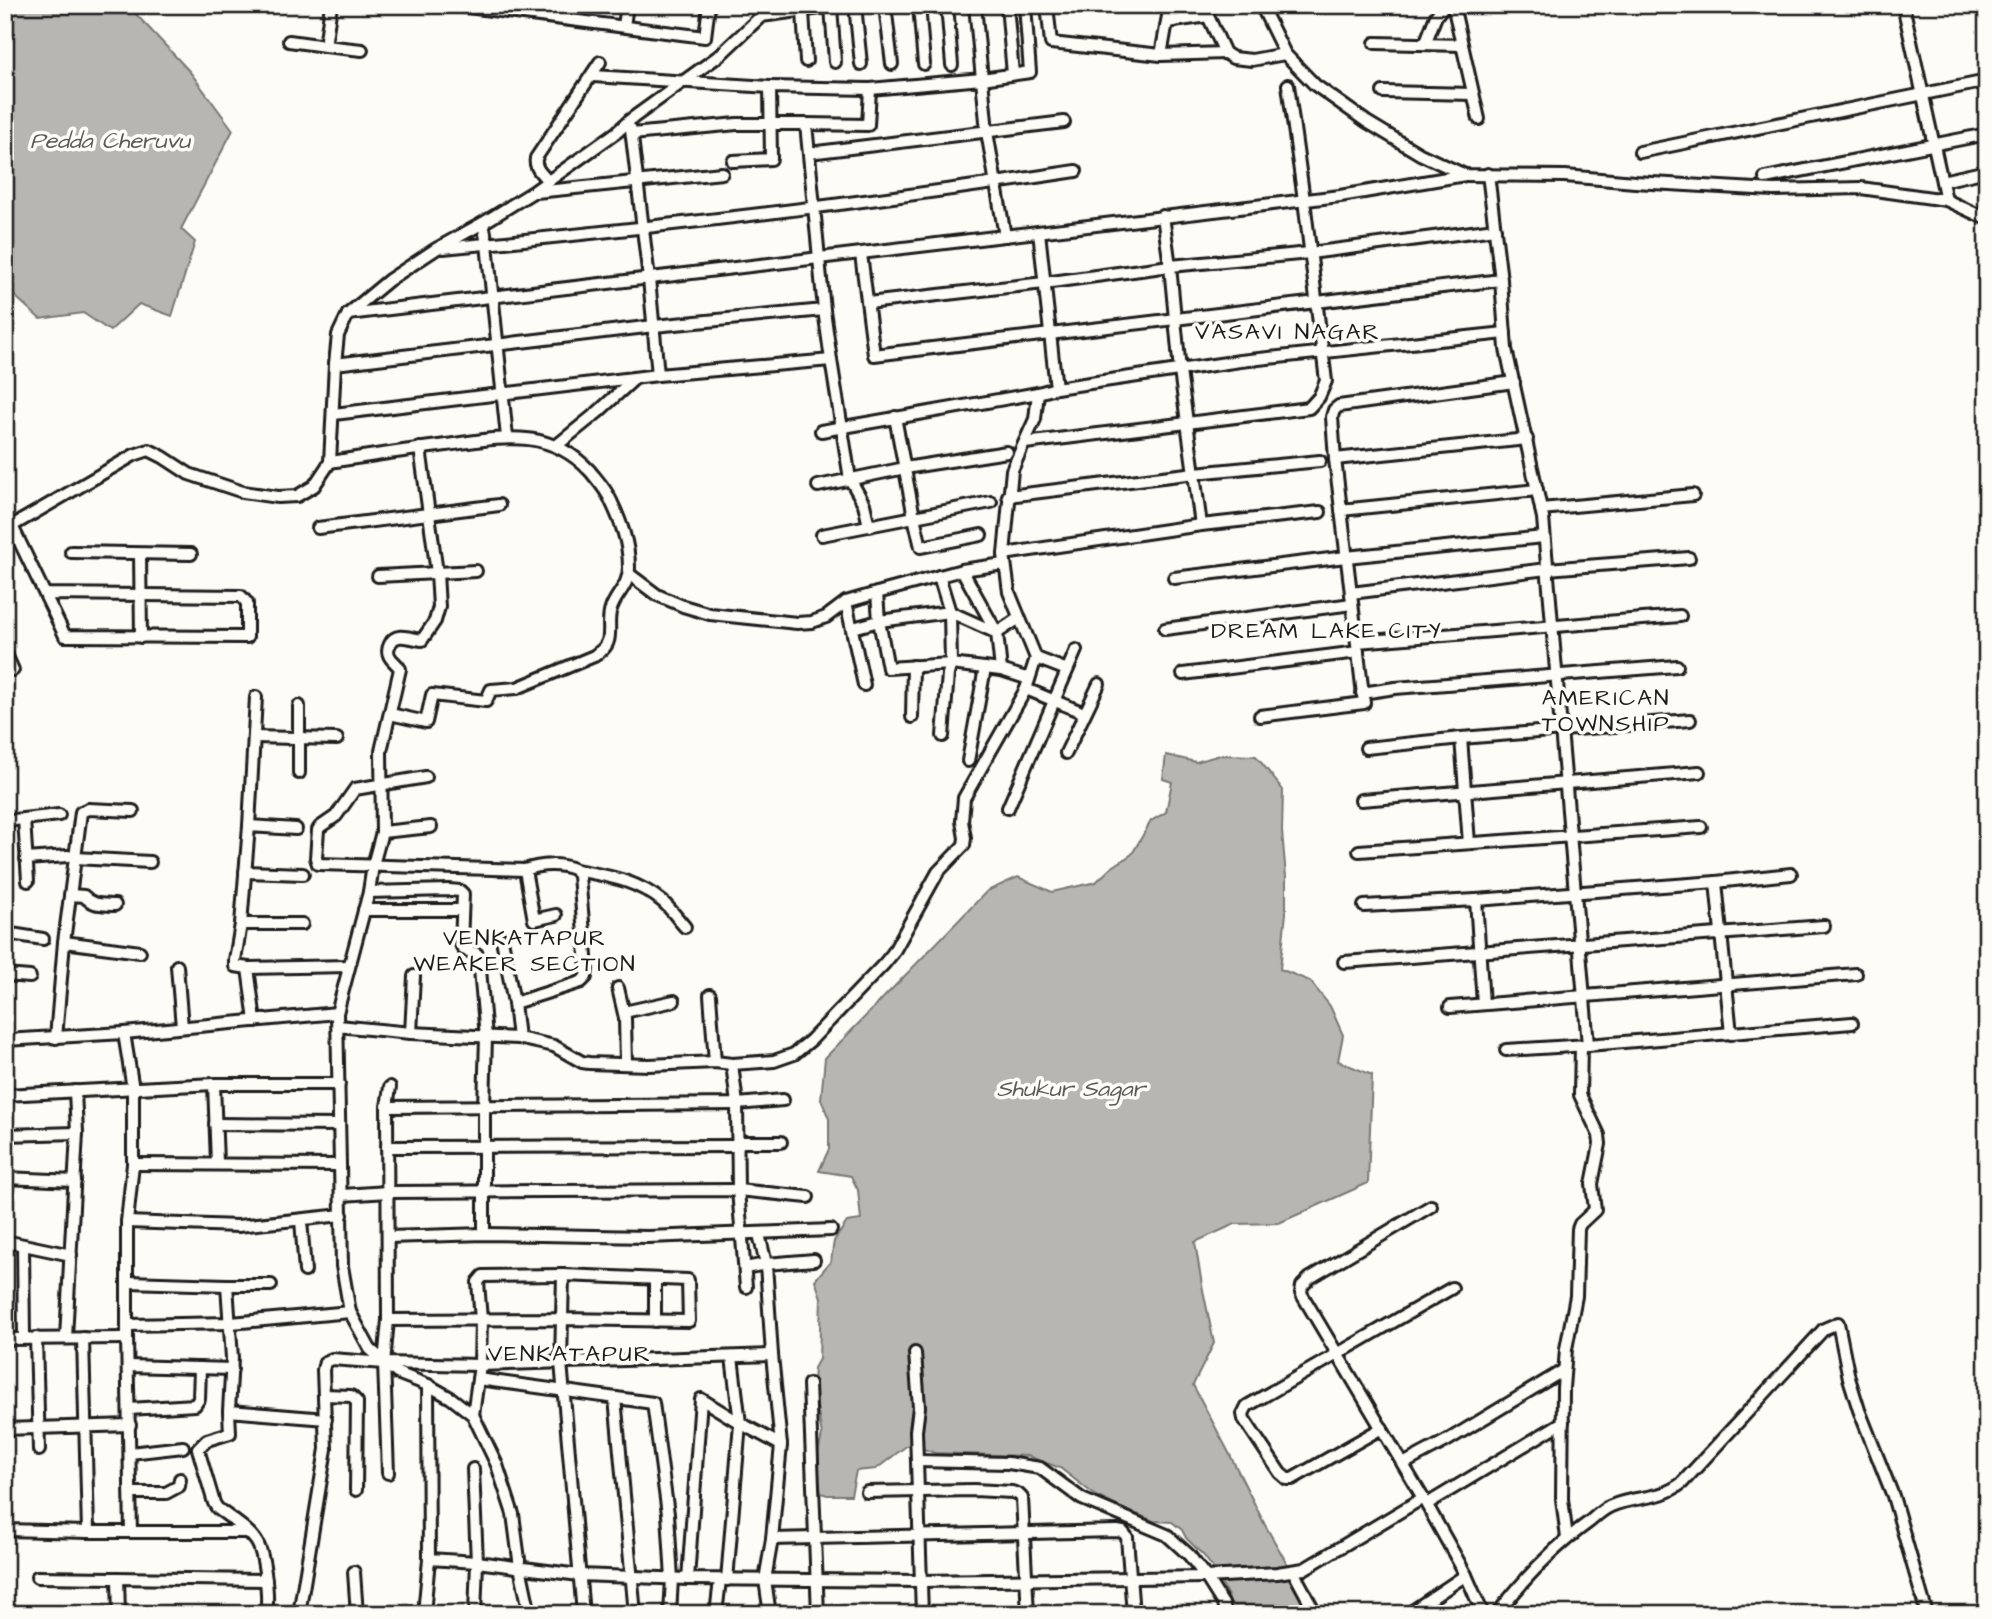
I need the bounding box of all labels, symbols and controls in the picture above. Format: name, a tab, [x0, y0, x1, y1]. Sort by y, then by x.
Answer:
water label: Pedda Cheruvu	[30, 125, 191, 157]
district label: VASAVI NAGAR	[1195, 316, 1381, 348]
district label: DREAM LAKE CITY	[1211, 615, 1443, 647]
district label: AMERICAN TOWNSHIP	[1542, 682, 1670, 740]
district label: VENKATAPUR WEAKER SECTION	[413, 922, 637, 980]
water label: Shukur Sagar	[997, 1073, 1147, 1106]
district label: VENKATAPUR	[488, 1338, 652, 1370]

